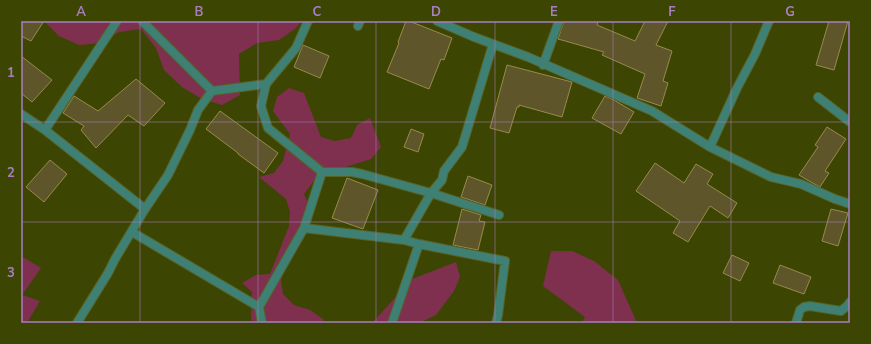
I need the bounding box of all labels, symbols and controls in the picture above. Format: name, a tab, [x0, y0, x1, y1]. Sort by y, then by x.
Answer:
text: A	[76, 3, 86, 21]
text: B	[195, 3, 204, 21]
text: C	[313, 3, 322, 21]
text: D	[431, 3, 441, 21]
text: E	[550, 3, 558, 21]
text: F	[668, 3, 676, 21]
text: G	[785, 3, 795, 21]
text: 1	[7, 64, 15, 82]
text: 2	[7, 164, 15, 182]
text: 3	[7, 264, 15, 282]

